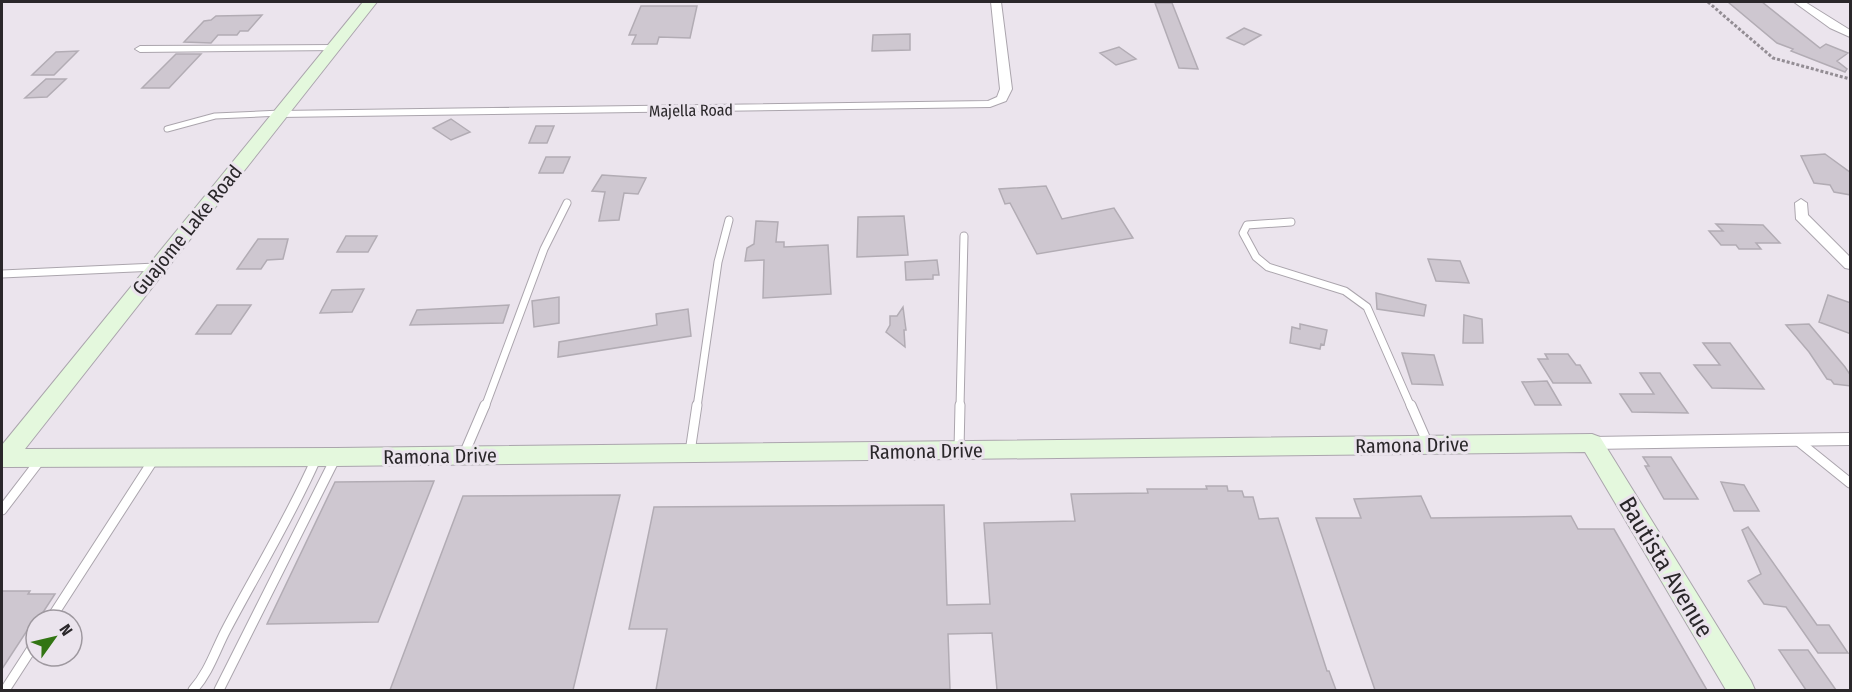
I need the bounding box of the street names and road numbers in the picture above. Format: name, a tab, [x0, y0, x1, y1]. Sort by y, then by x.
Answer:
street label: Majella Road	[649, 100, 733, 121]
street label: Guajome Lake Road	[127, 160, 247, 300]
street label: Ramona Drive	[1355, 432, 1469, 458]
street label: Ramona Drive	[869, 438, 983, 464]
street label: Ramona Drive	[383, 443, 497, 469]
street label: Bautista Avenue	[1613, 492, 1719, 642]

